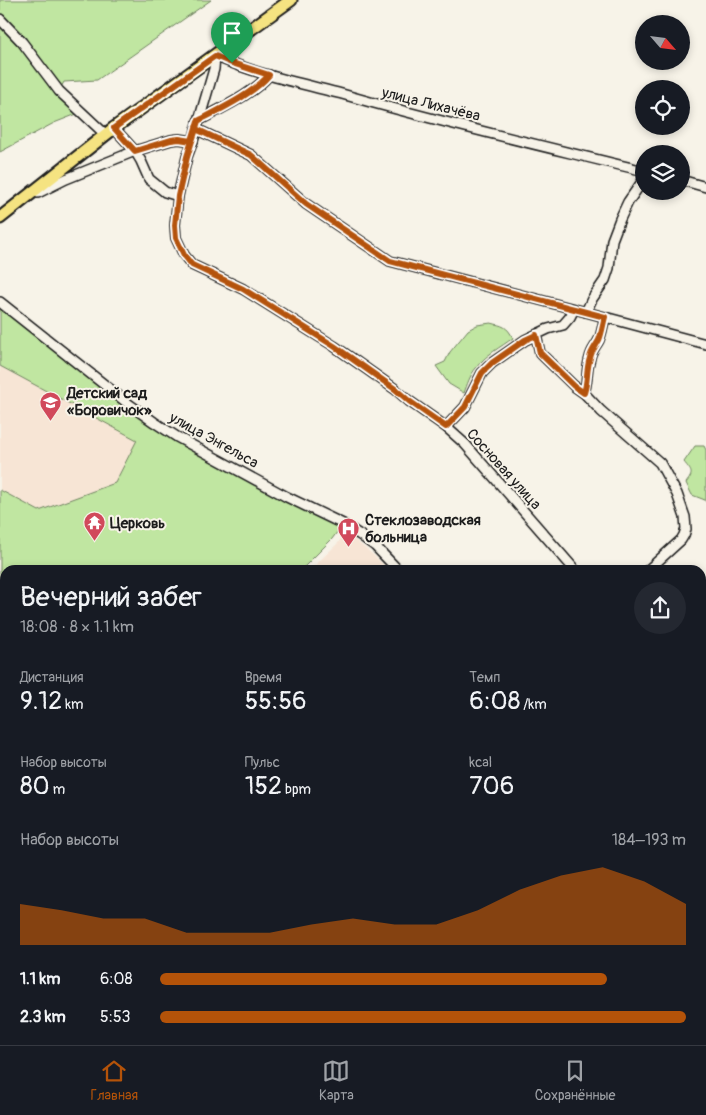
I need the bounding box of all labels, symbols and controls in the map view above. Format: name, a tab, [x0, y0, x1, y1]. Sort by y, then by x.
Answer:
pin	[211, 12, 253, 63]
north arrow	[635, 15, 690, 70]
map controls	[635, 15, 690, 200]
icon: arrive	[218, 19, 246, 47]
button: locate	[635, 80, 690, 135]
street label: улица Лихачёва	[379, 83, 482, 126]
button: layers	[635, 145, 690, 200]
place label: Детский сад «Боровичок»	[66, 384, 152, 420]
school or university icon: Детский сад «Боровичок»	[39, 390, 63, 421]
street label: улица Энгельса	[165, 408, 262, 473]
street label: Сосновая улица	[462, 425, 545, 514]
temple icon: Церковь	[82, 511, 106, 542]
place label: Стеклозаводская больница	[365, 511, 481, 547]
place label: Церковь	[110, 514, 165, 533]
hospital icon: Стеклозаводская больница	[337, 517, 361, 548]
text: Вечерний забег	[20, 580, 202, 615]
button: share	[634, 582, 686, 634]
text: 18:08 · 8 × 1.1 km	[20, 617, 134, 637]
text: Дистанция	[20, 669, 84, 686]
text: Время	[245, 669, 282, 686]
text: Темп	[469, 669, 500, 686]
text: 9.12	[20, 686, 62, 717]
text: 55:56	[245, 686, 307, 717]
text: 6:08	[469, 686, 520, 717]
text: km	[62, 696, 83, 713]
text: /km	[520, 696, 547, 713]
text: Набор высоты	[20, 754, 107, 771]
text: Пульс	[245, 754, 280, 771]
text: kcal	[469, 754, 492, 771]
text: 80	[20, 771, 50, 802]
text: 152	[245, 771, 282, 802]
text: 706	[469, 771, 514, 802]
text: m	[50, 781, 65, 798]
text: bpm	[282, 781, 311, 798]
text: Набор высоты	[20, 830, 119, 850]
text: 184–193 m	[612, 830, 686, 850]
text: 1.1 km	[20, 969, 60, 989]
text: 6:08	[100, 969, 133, 989]
text: 2.3 km	[20, 1007, 66, 1027]
text: 5:53	[100, 1007, 131, 1027]
tab: Главная	[91, 1057, 138, 1104]
tab: Карта	[319, 1057, 354, 1104]
tab: Сохранённые	[535, 1057, 615, 1104]

